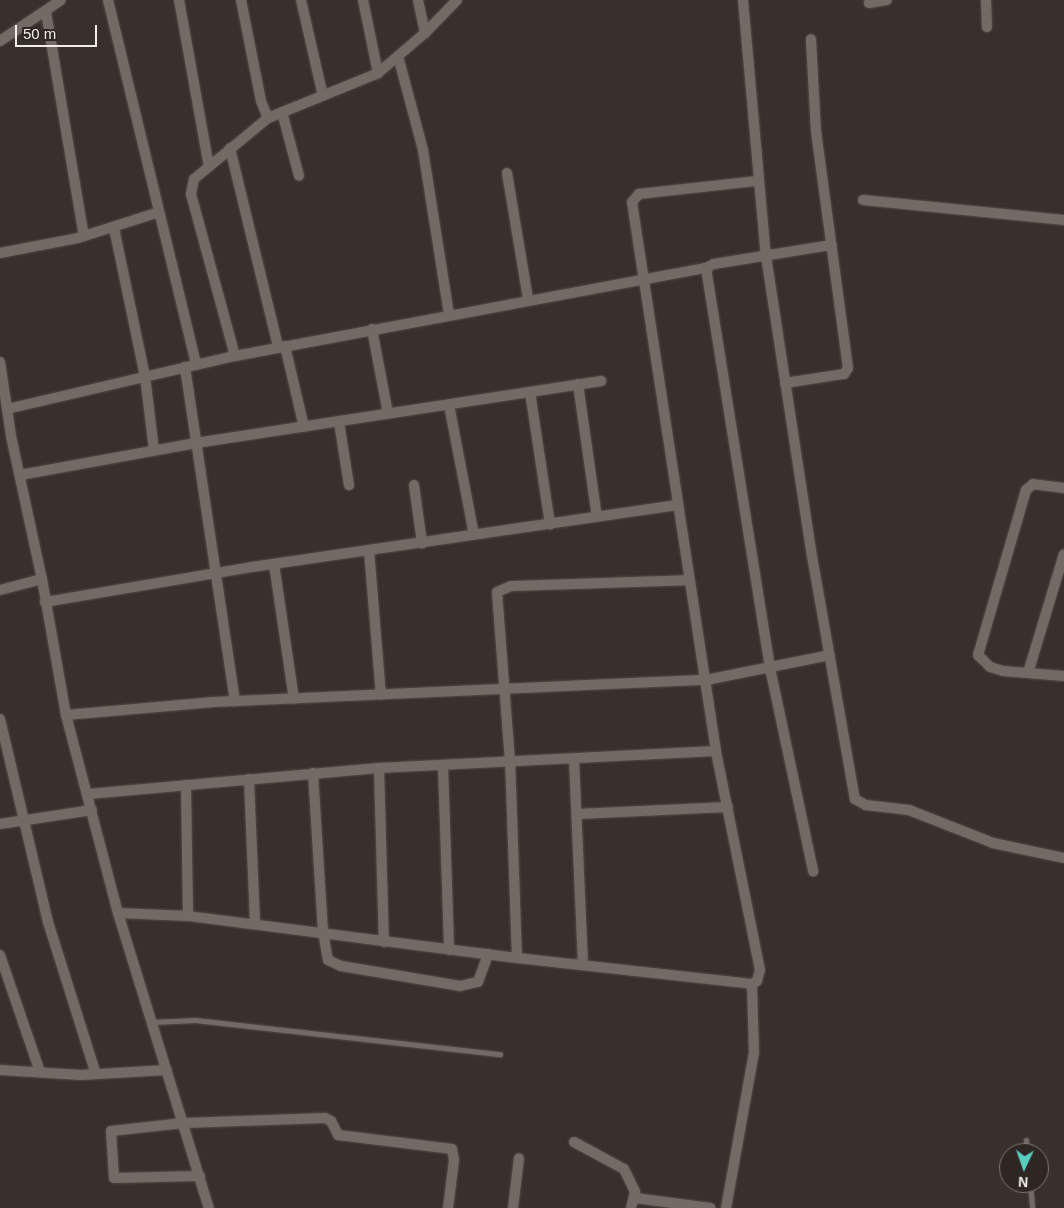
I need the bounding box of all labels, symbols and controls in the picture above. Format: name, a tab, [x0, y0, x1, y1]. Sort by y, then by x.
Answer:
scale bar	[18, 15, 100, 47]
text: 50 m	[23, 25, 56, 42]
north arrow	[999, 1143, 1049, 1193]
text: N	[1018, 1174, 1029, 1190]

